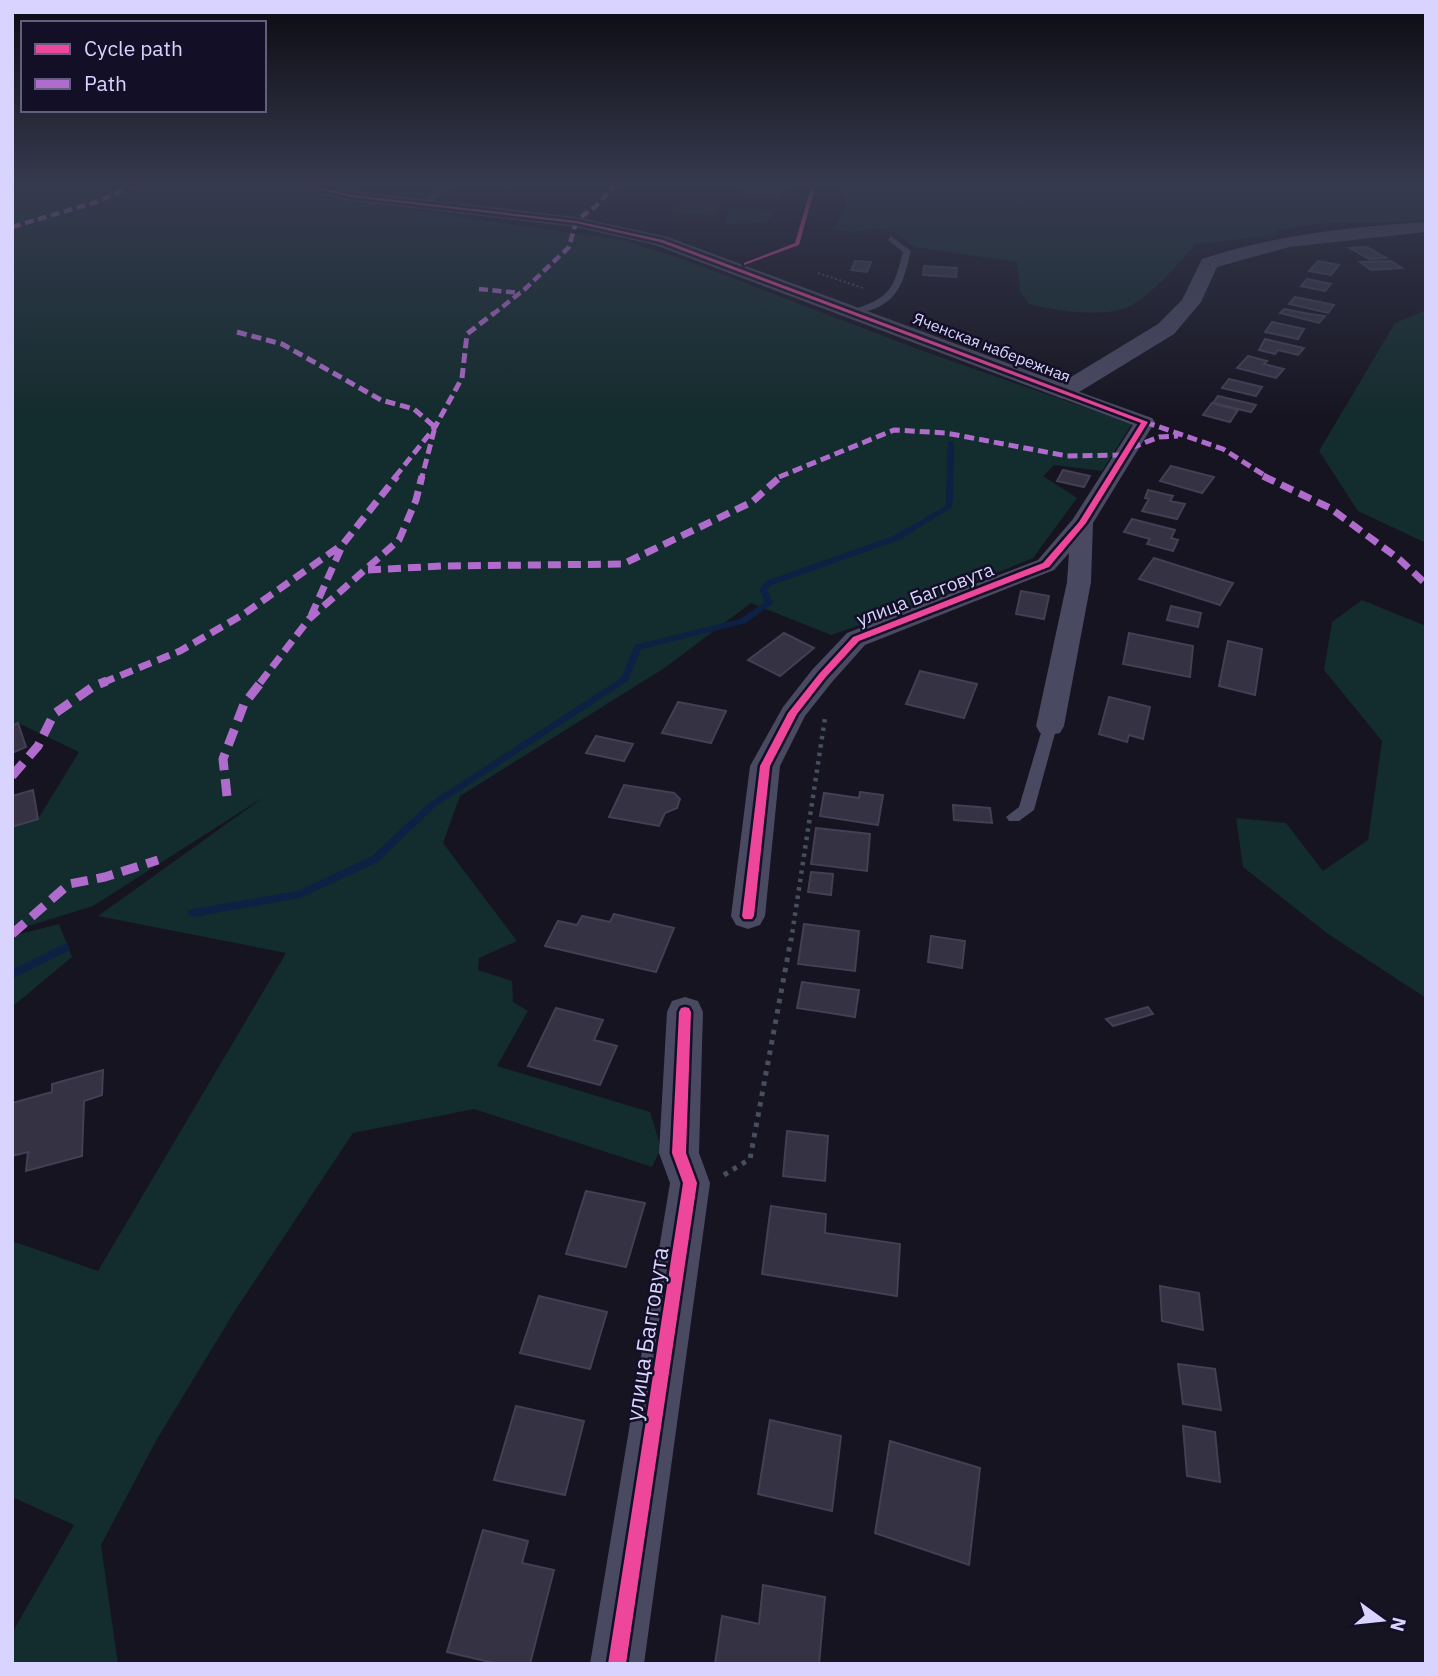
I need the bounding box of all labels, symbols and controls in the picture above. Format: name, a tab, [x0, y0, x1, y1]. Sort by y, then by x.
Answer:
legend	[21, 21, 266, 112]
text: Cycle path	[84, 34, 183, 62]
text: Path	[84, 69, 127, 97]
street label: Яченская набережная	[910, 308, 1074, 386]
street label: улица Багговута	[853, 557, 997, 631]
street label: улица Багговута	[617, 1245, 675, 1423]
north arrow	[1347, 1585, 1417, 1655]
text: N	[1385, 1615, 1412, 1634]

